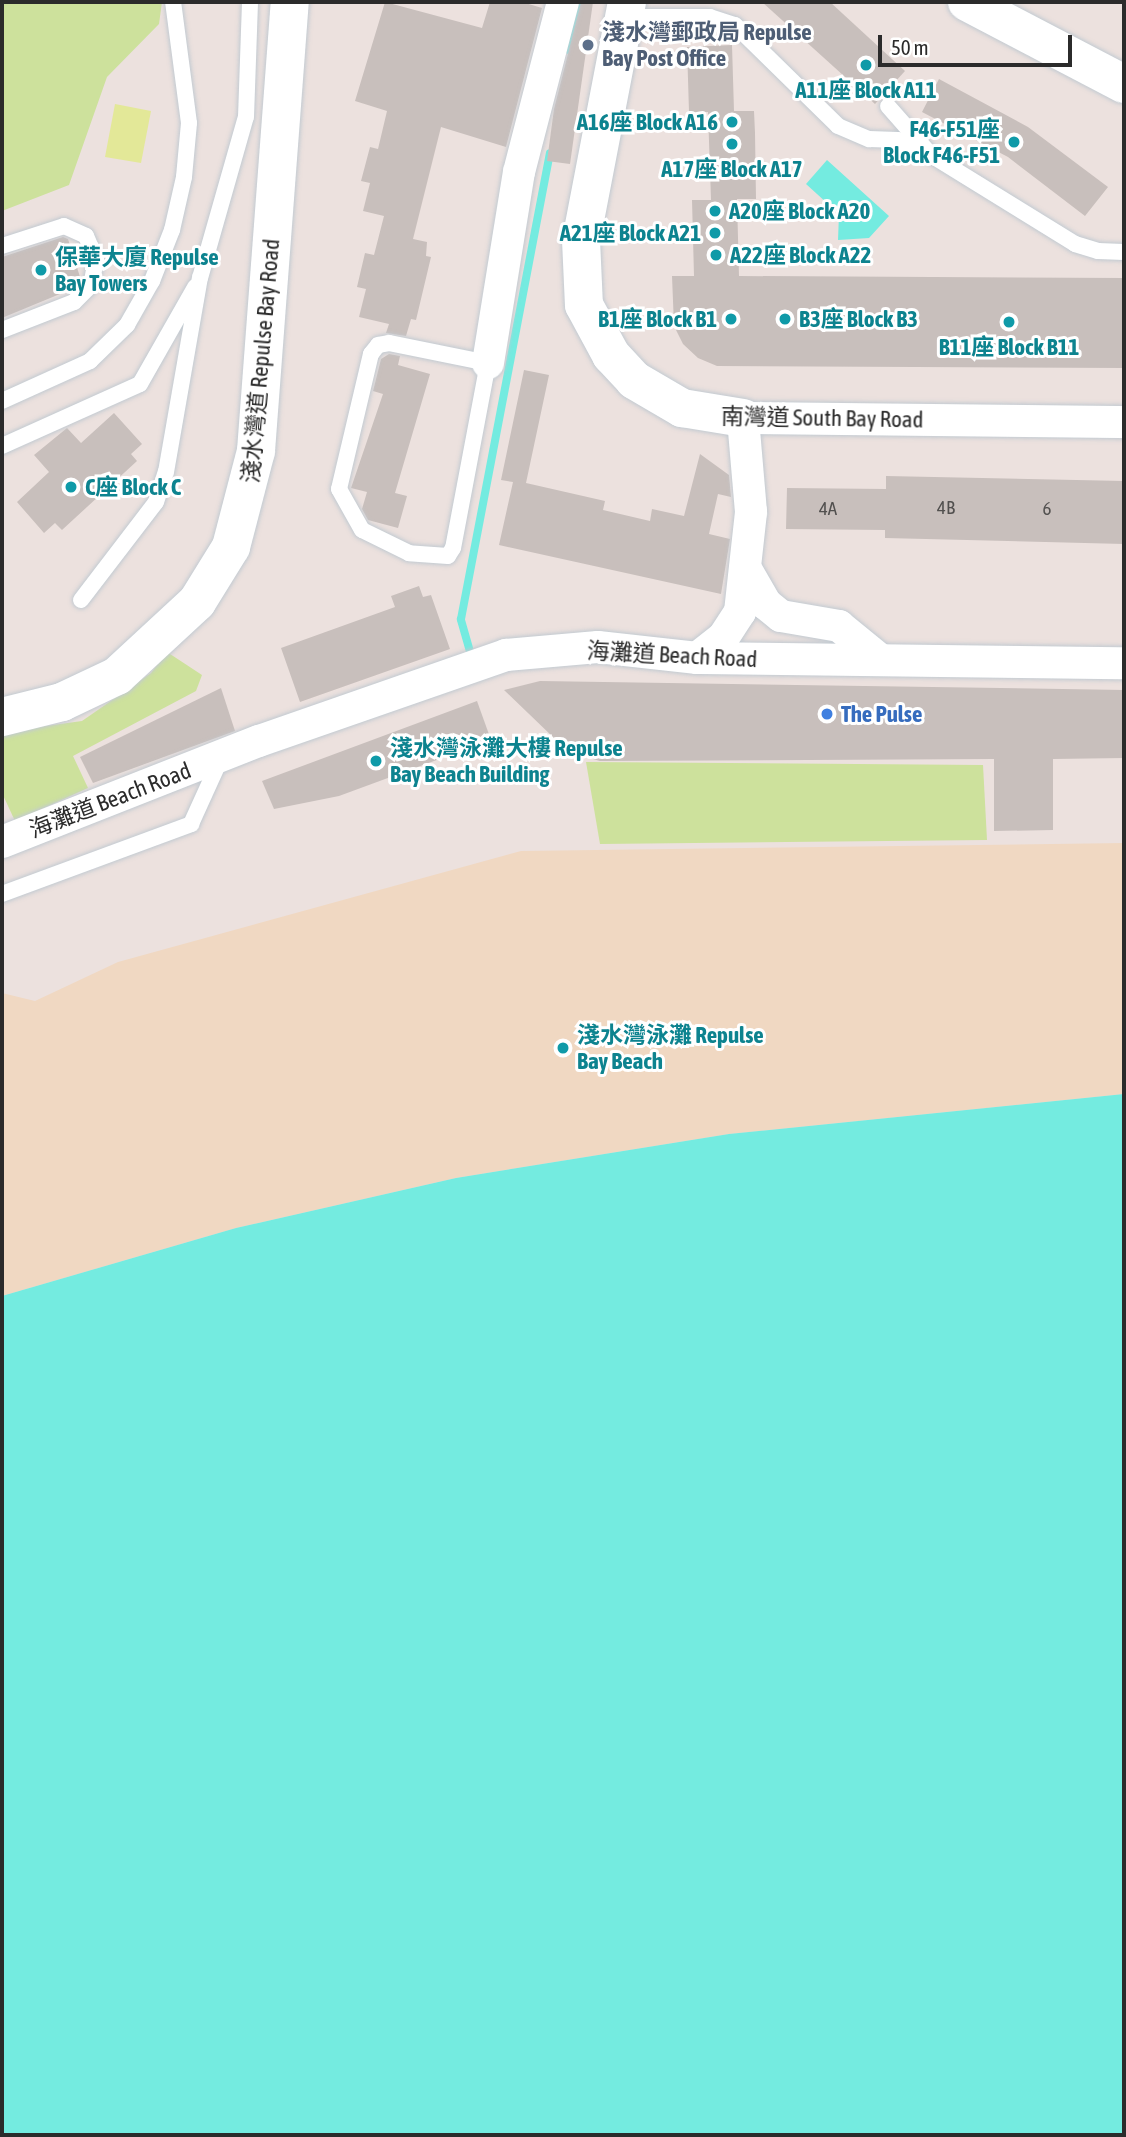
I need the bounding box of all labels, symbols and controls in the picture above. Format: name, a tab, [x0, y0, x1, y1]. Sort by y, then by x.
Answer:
place label: 淺水灣郵政局 Repulse Bay Post Office	[602, 18, 812, 72]
scale bar	[881, 21, 1075, 65]
text: 50 m	[891, 35, 929, 59]
marker: 淺水灣郵政局 Repulse Bay Post Office	[580, 37, 596, 53]
marker: A11座 Block A11	[858, 57, 874, 73]
place label: A11座 Block A11	[795, 76, 937, 104]
place label: A16座 Block A16	[577, 108, 718, 136]
marker: A16座 Block A16	[724, 114, 740, 130]
place label: F46-F51座 Block F46-F51	[883, 115, 1000, 169]
marker: F46-F51座 Block F46-F51	[1006, 134, 1022, 150]
marker: A17座 Block A17	[724, 136, 740, 152]
place label: A17座 Block A17	[661, 155, 803, 183]
place label: A20座 Block A20	[729, 197, 870, 225]
marker: A20座 Block A20	[707, 203, 723, 219]
place label: A21座 Block A21	[560, 219, 701, 247]
marker: A21座 Block A21	[707, 225, 723, 241]
street label: 淺水灣道 Repulse Bay Road	[237, 238, 285, 484]
place label: A22座 Block A22	[730, 241, 871, 269]
place label: 保華大廈 Repulse Bay Towers	[55, 243, 219, 297]
marker: A22座 Block A22	[708, 247, 724, 263]
marker: 保華大廈 Repulse Bay Towers	[33, 262, 49, 278]
place label: B1座 Block B1	[598, 305, 717, 333]
place label: B3座 Block B3	[799, 305, 918, 333]
marker: B1座 Block B1	[723, 311, 739, 327]
marker: B3座 Block B3	[777, 311, 793, 327]
marker: B11座 Block B11	[1001, 314, 1017, 330]
place label: B11座 Block B11	[939, 333, 1079, 361]
street label: 南灣道 South Bay Road	[720, 402, 924, 434]
place label: C座 Block C	[85, 473, 181, 501]
marker: C座 Block C	[63, 479, 79, 495]
house number: 4B	[937, 497, 955, 519]
house number: 4A	[819, 498, 837, 520]
house number: 6	[1043, 498, 1051, 520]
street label: 海灘道 Beach Road	[586, 637, 758, 673]
place label: The Pulse	[841, 700, 922, 728]
marker: The Pulse	[819, 706, 835, 722]
place label: 淺水灣泳灘大樓 Repulse Bay Beach Building	[390, 734, 623, 788]
marker: 淺水灣泳灘大樓 Repulse Bay Beach Building	[368, 753, 384, 769]
street label: 海灘道 Beach Road	[25, 756, 195, 844]
place label: 淺水灣泳灘 Repulse Bay Beach	[577, 1021, 764, 1075]
marker: 淺水灣泳灘 Repulse Bay Beach	[555, 1040, 571, 1056]

